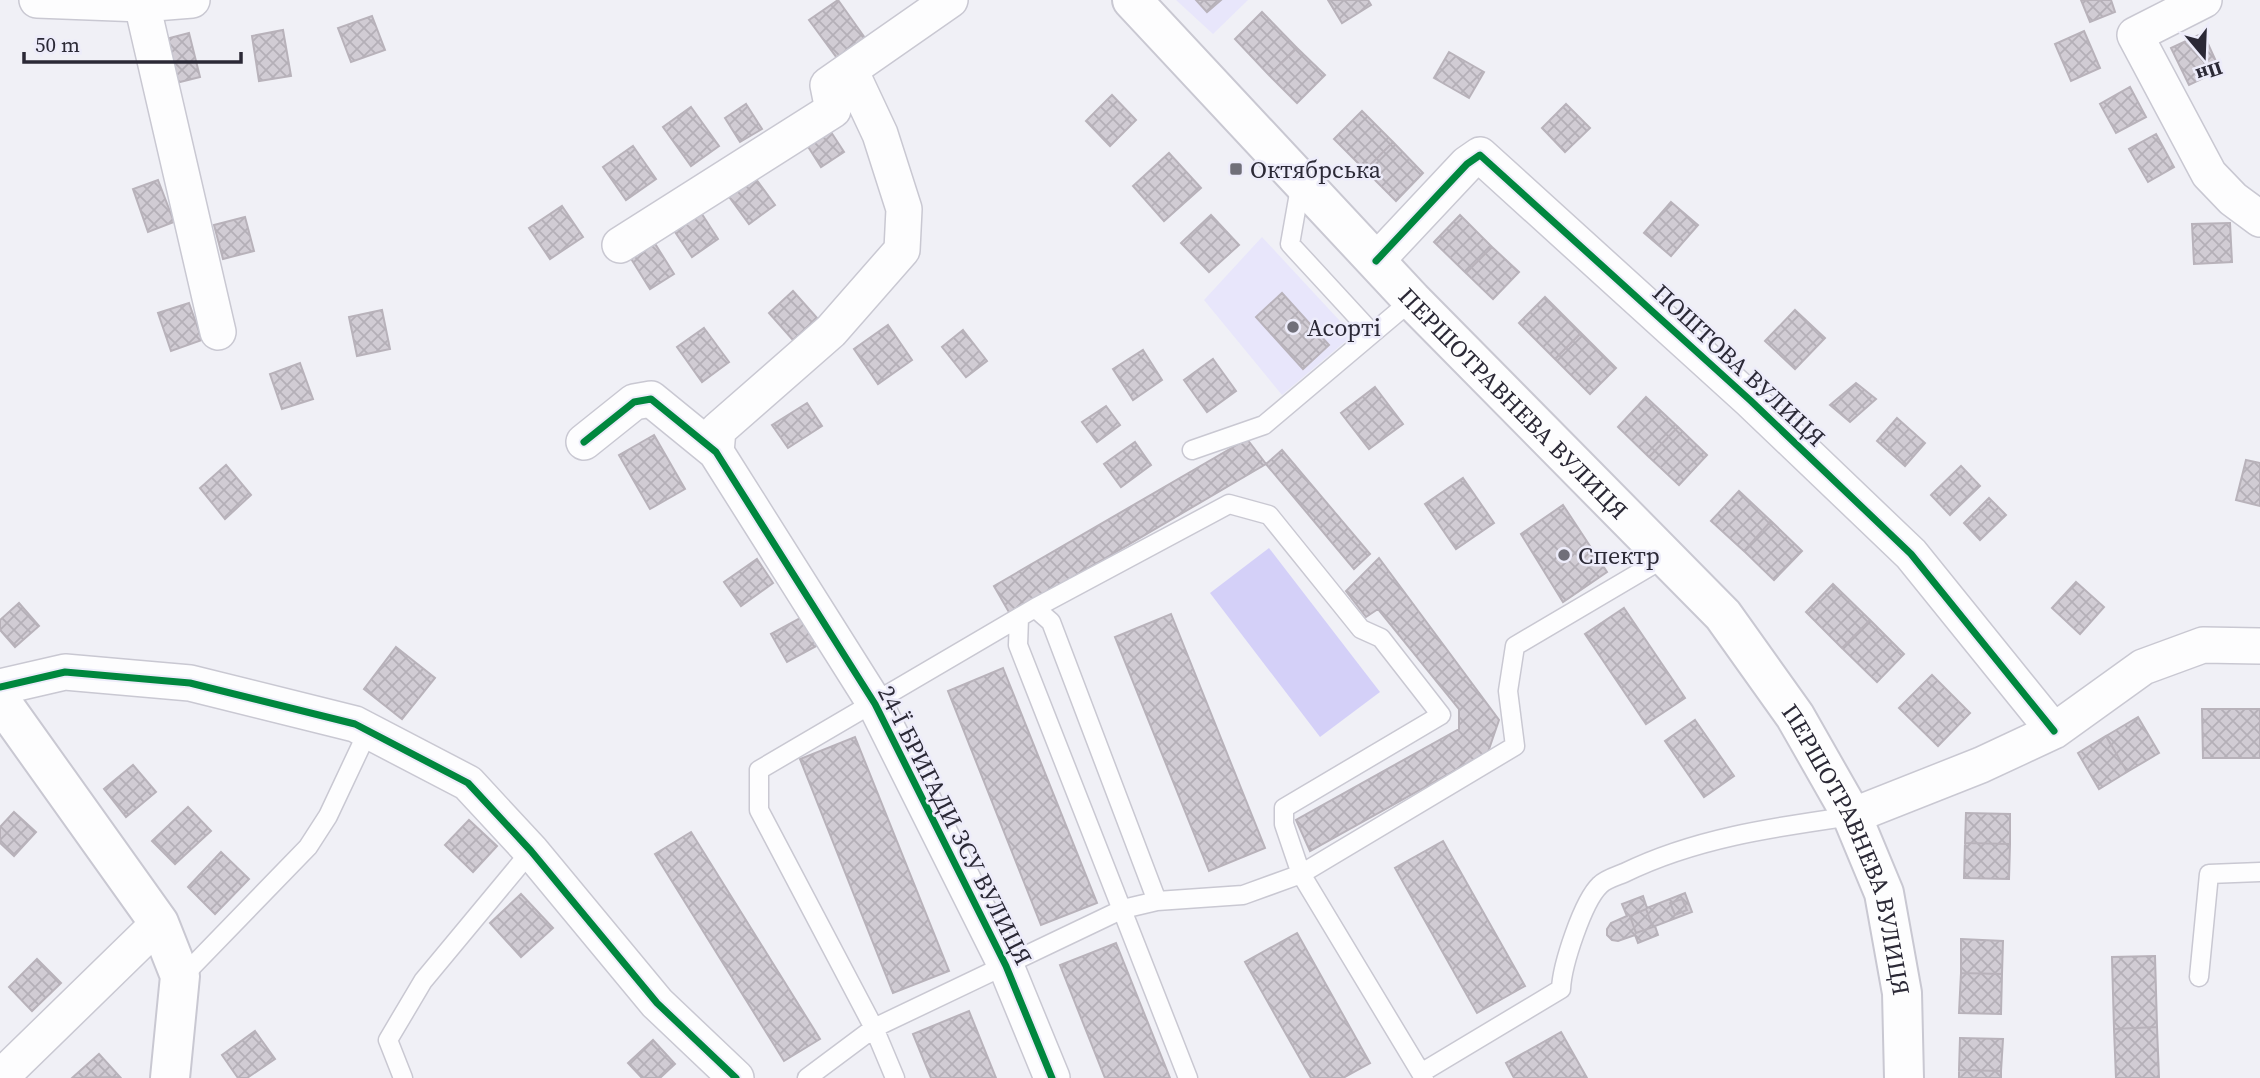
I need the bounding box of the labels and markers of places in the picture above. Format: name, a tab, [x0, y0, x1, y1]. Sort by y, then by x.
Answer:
place label: Октябрська	[1250, 153, 1382, 186]
marker: Октябрська	[1228, 161, 1244, 177]
place label: Асорті	[1307, 311, 1381, 344]
marker: Асорті	[1285, 319, 1301, 335]
place label: Спектр	[1578, 539, 1660, 572]
marker: Спектр	[1556, 547, 1572, 563]

